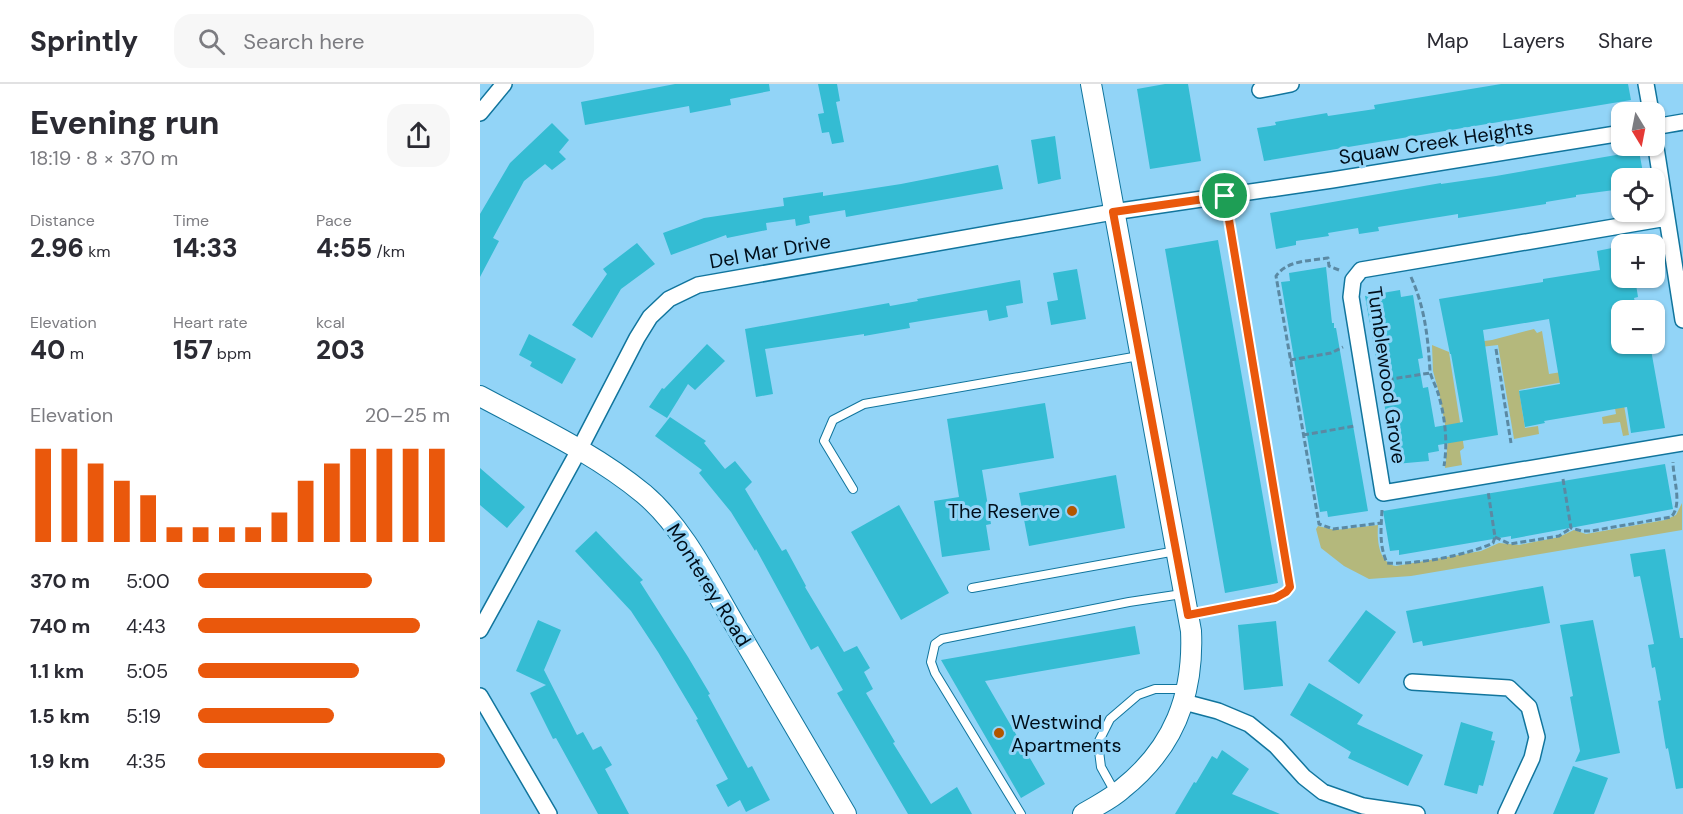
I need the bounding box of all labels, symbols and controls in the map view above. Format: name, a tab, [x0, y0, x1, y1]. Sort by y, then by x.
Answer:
search box	[174, 14, 594, 68]
text: Sprintly	[30, 23, 138, 60]
icon: search	[195, 25, 228, 58]
text: Search here	[243, 27, 365, 56]
text: Map	[1427, 27, 1469, 55]
text: Layers	[1502, 27, 1565, 55]
text: Share	[1598, 27, 1653, 55]
text: Evening run	[30, 101, 219, 144]
north arrow	[1611, 102, 1665, 156]
map controls	[1611, 102, 1665, 354]
button: share	[387, 104, 450, 167]
street label: Squaw Creek Heights	[1337, 114, 1535, 170]
text: 18:19 · 8 × 370 m	[30, 145, 178, 171]
button: locate	[1611, 168, 1665, 222]
pin	[1199, 170, 1250, 221]
icon: arrive	[1208, 179, 1241, 212]
text: Distance	[30, 210, 95, 231]
text: Time	[173, 210, 209, 231]
text: Pace	[316, 210, 352, 231]
street label: Del Mar Drive	[707, 228, 833, 274]
text: 2.96	[30, 231, 84, 265]
text: 14:33	[173, 231, 238, 265]
text: 4:55	[316, 231, 372, 265]
button: +	[1611, 234, 1665, 288]
text: km	[84, 241, 111, 262]
text: /km	[372, 241, 405, 262]
street label: Tumblewood Grove	[1362, 285, 1412, 465]
button: −	[1611, 300, 1665, 354]
text: Elevation	[30, 312, 97, 333]
text: Heart rate	[173, 312, 248, 333]
text: kcal	[316, 312, 345, 333]
text: 40	[30, 333, 65, 367]
text: 157	[173, 333, 213, 367]
text: 203	[316, 333, 365, 367]
text: m	[65, 343, 84, 364]
text: bpm	[213, 343, 251, 364]
text: Elevation	[30, 402, 113, 428]
text: 20–25 m	[365, 402, 450, 428]
place label: The Reserve	[948, 498, 1060, 524]
marker: The Reserve	[1065, 504, 1079, 518]
street label: Monterey Road	[661, 519, 757, 651]
text: 370 m	[30, 568, 90, 594]
text: 5:00	[126, 568, 170, 594]
text: 740 m	[30, 613, 90, 639]
text: 4:43	[126, 613, 166, 639]
text: 1.1 km	[30, 658, 84, 684]
text: 5:05	[126, 658, 168, 684]
text: 1.5 km	[30, 703, 90, 729]
text: 5:19	[126, 703, 161, 729]
place label: Westwind Apartments	[1011, 709, 1121, 758]
marker: Westwind Apartments	[992, 726, 1006, 740]
text: 1.9 km	[30, 748, 90, 774]
text: 4:35	[126, 748, 166, 774]

